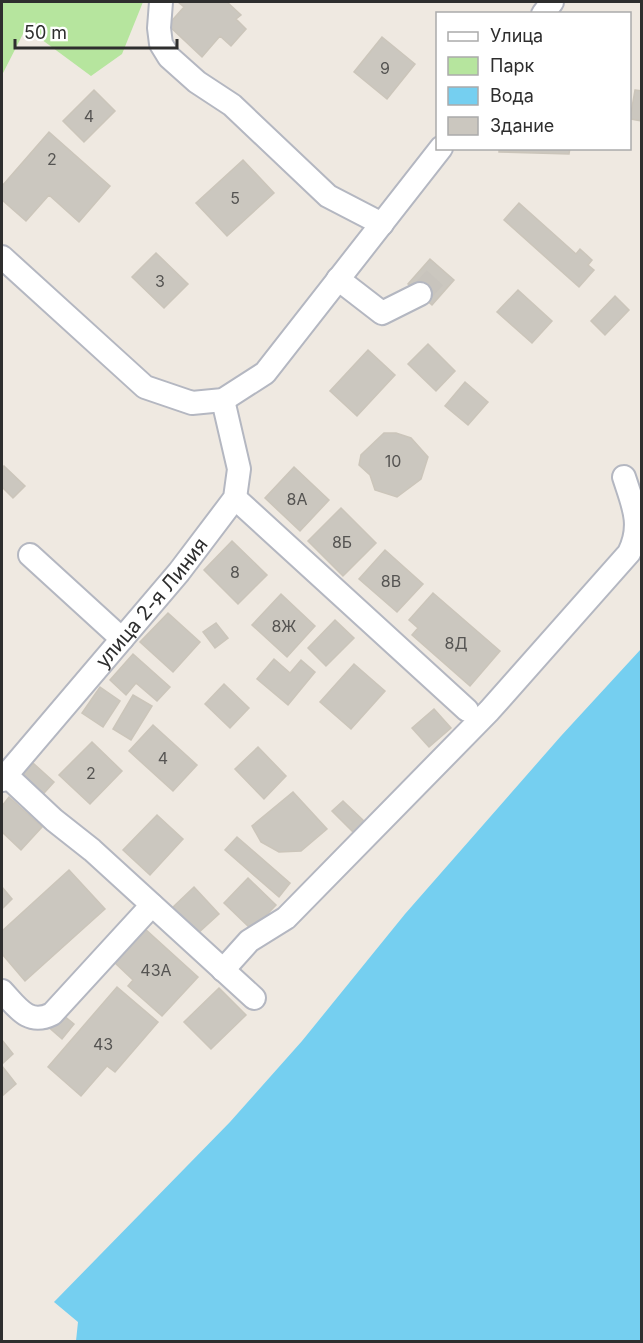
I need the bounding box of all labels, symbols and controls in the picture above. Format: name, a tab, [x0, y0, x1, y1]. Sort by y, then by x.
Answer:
scale bar	[15, 12, 177, 50]
legend	[436, 12, 631, 150]
text: 50 m	[24, 22, 67, 43]
text: Улица	[490, 25, 543, 46]
text: Парк	[490, 55, 535, 76]
house number: 9	[380, 58, 390, 78]
text: Вода	[490, 85, 534, 106]
house number: 4	[84, 106, 94, 126]
text: Здание	[490, 115, 554, 136]
house number: 2	[47, 149, 57, 169]
house number: 5	[230, 188, 240, 208]
house number: 3	[155, 271, 165, 291]
house number: 10	[385, 451, 401, 471]
house number: 8А	[287, 489, 307, 509]
house number: 8Б	[332, 532, 352, 552]
street label: улица 2-я Линия	[91, 533, 213, 673]
house number: 8	[230, 562, 240, 582]
house number: 8В	[381, 571, 401, 591]
house number: 8Ж	[272, 616, 296, 636]
house number: 8Д	[444, 633, 468, 653]
house number: 4	[158, 748, 168, 768]
house number: 2	[86, 763, 96, 783]
house number: 43А	[140, 960, 172, 980]
house number: 43	[93, 1034, 113, 1054]

